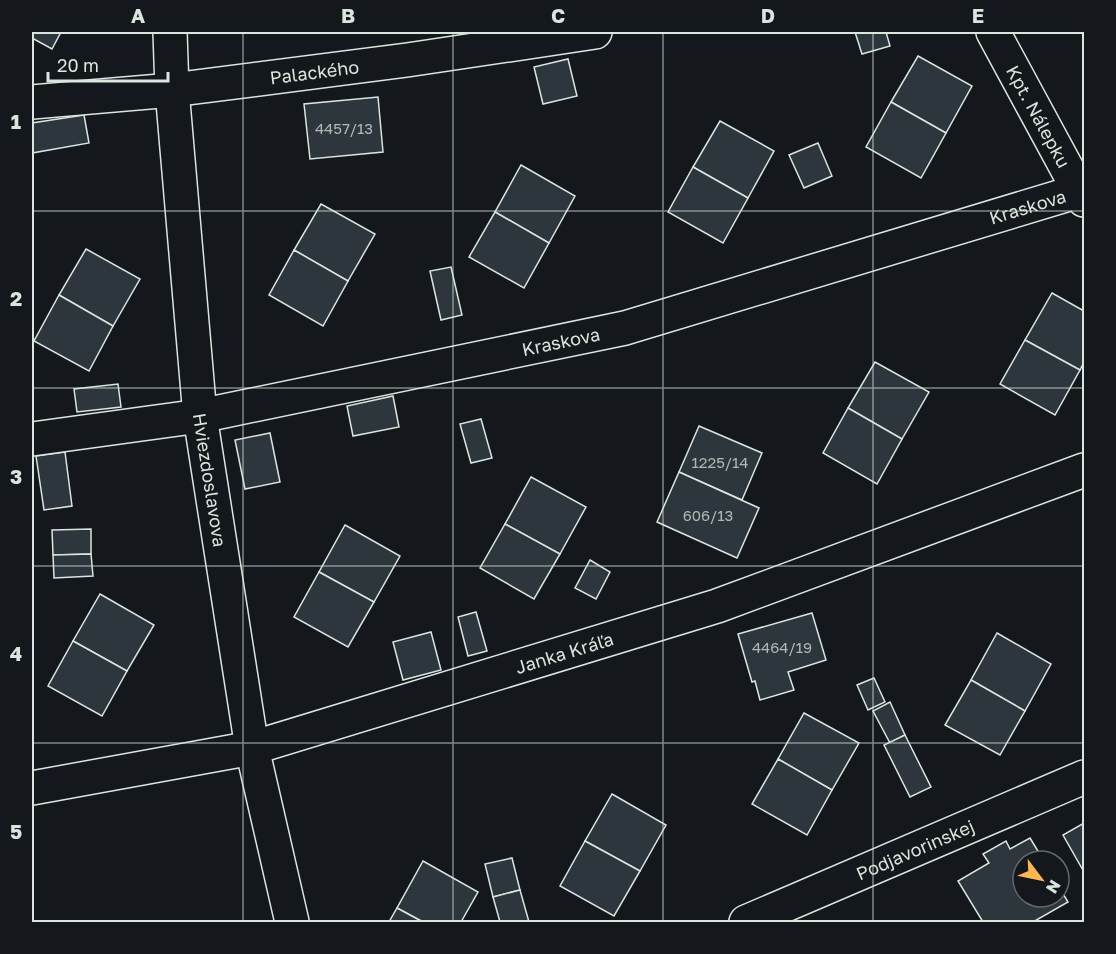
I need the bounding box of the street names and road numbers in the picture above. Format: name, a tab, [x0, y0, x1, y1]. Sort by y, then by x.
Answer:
street label: Palackého	[268, 55, 360, 88]
street label: Kpt. Nálepku	[1002, 61, 1075, 171]
street label: Kraskova	[987, 185, 1068, 228]
street label: Kraskova	[520, 323, 602, 360]
street label: Hviezdoslavova	[189, 412, 231, 548]
street label: Janka Kráľa	[513, 627, 616, 678]
street label: Podjavorinskej	[853, 814, 977, 884]

